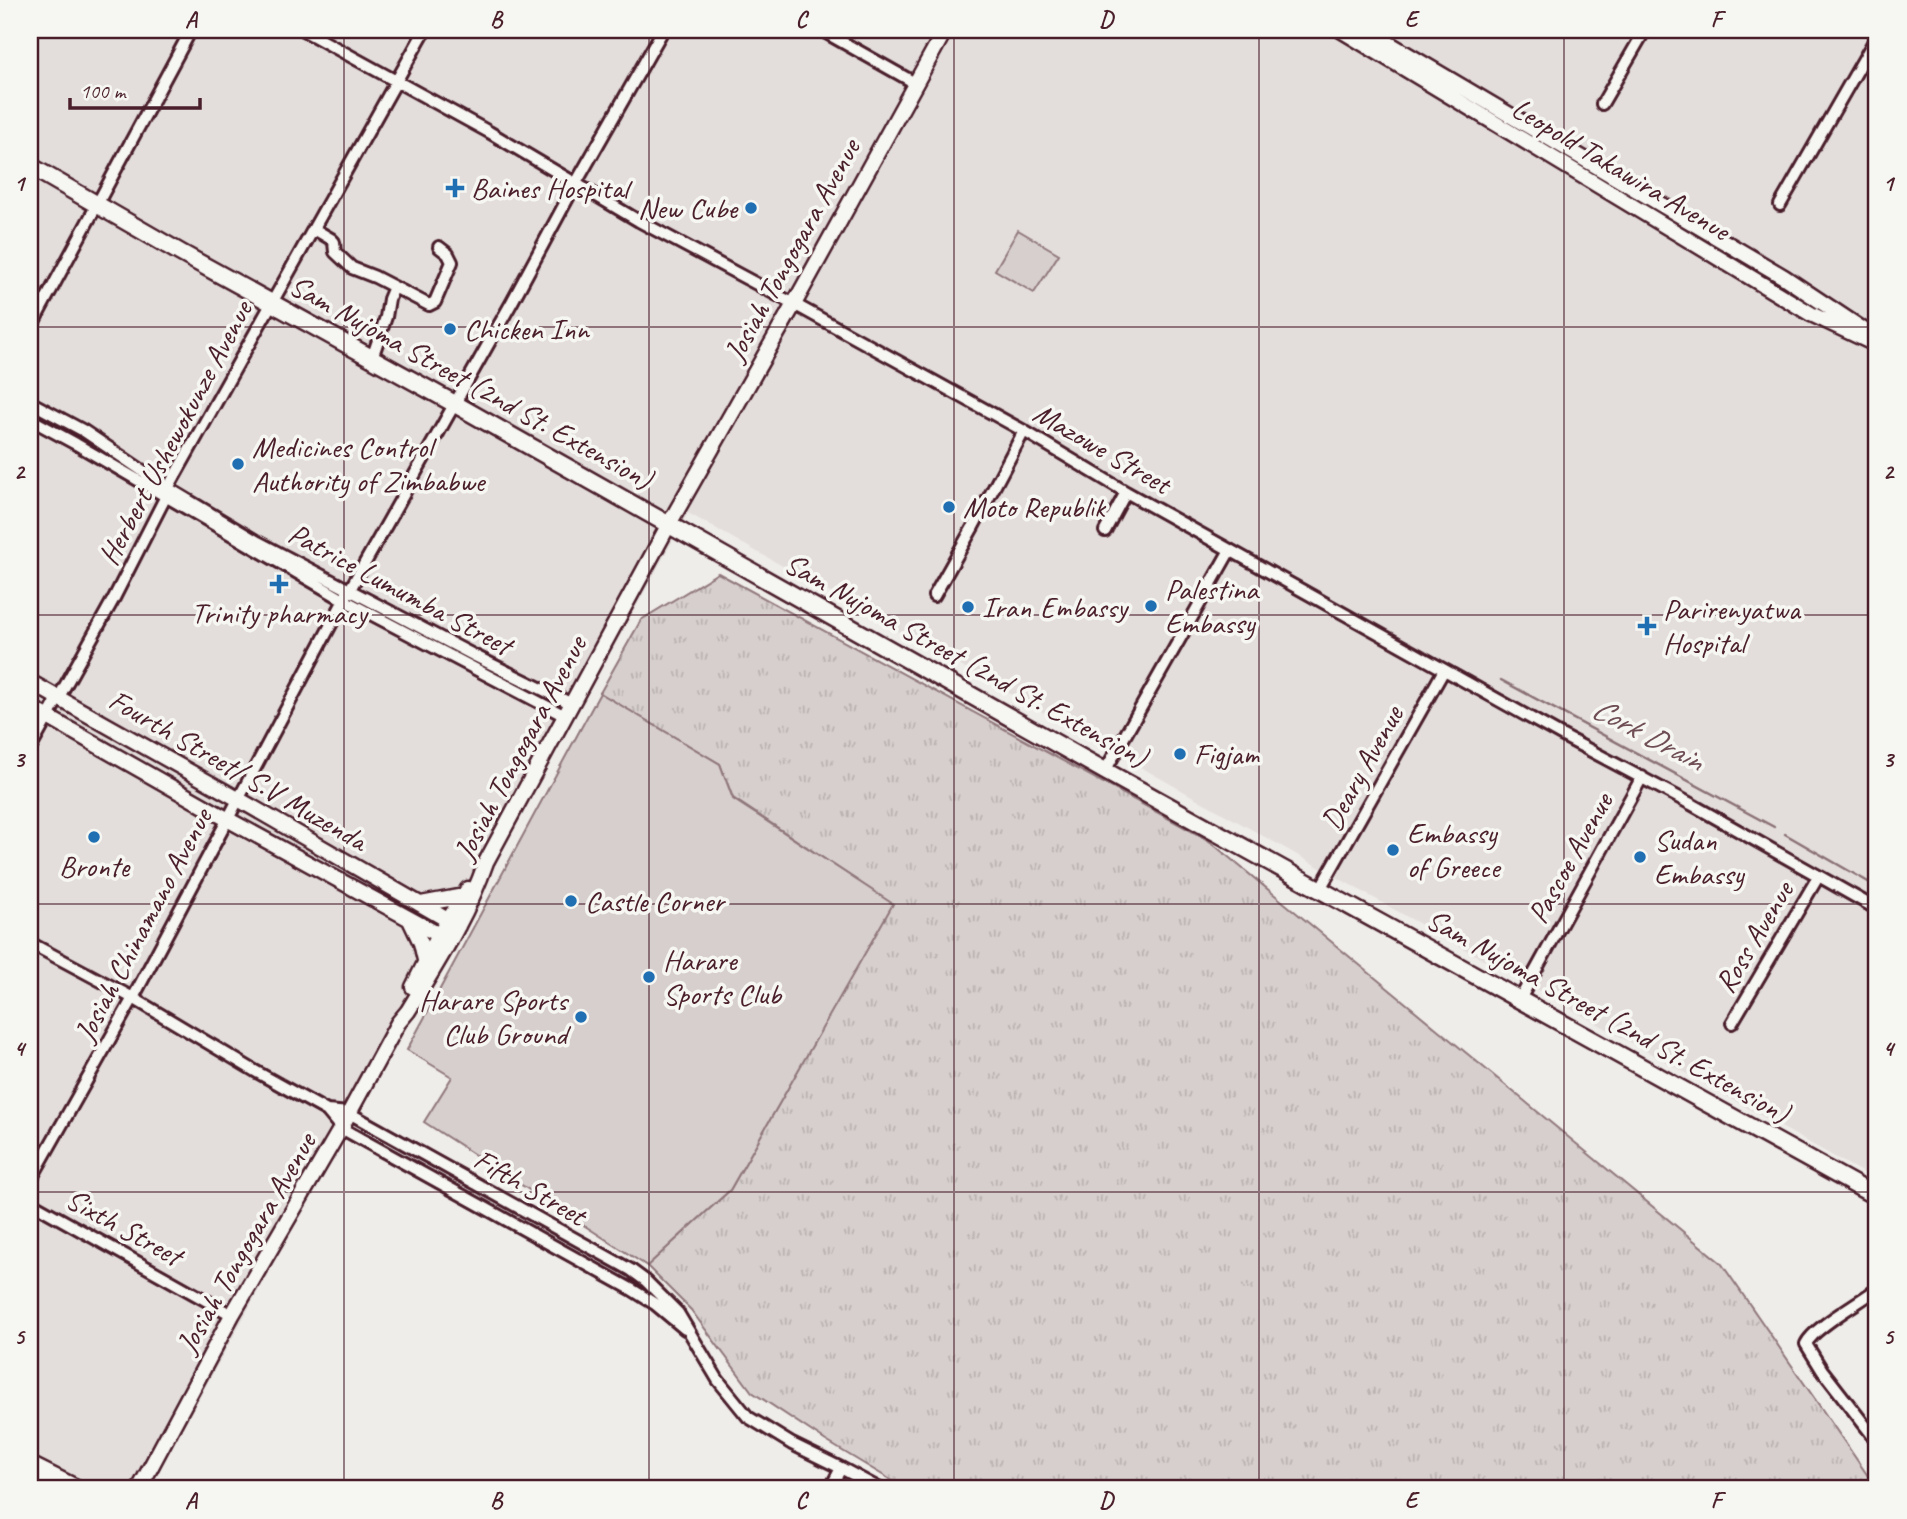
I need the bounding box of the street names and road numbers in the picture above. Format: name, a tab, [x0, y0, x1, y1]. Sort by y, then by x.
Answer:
street label: Leopold Takawira Avenue	[1505, 89, 1739, 250]
street label: Josiah Tongogara Avenue	[714, 130, 870, 369]
street label: Sam Nujoma Street (2nd St. Extension)	[283, 266, 661, 499]
street label: Herbert Ushewokunze Avenue	[89, 293, 262, 571]
street label: Mazowe Street	[1027, 394, 1180, 504]
street label: Patrice Lumumba Street	[282, 514, 522, 666]
street label: Sam Nujoma Street (2nd St. Extension)	[778, 544, 1156, 777]
street label: Josiah Tongogara Avenue	[444, 628, 596, 868]
street label: Fourth Street/ S.V Muzenda	[102, 681, 376, 861]
street label: Deary Avenue	[1312, 697, 1413, 837]
street label: Pascoe Avenue	[1519, 784, 1622, 930]
street label: Josiah Chinamano Avenue	[65, 800, 221, 1050]
street label: Ross Avenue	[1706, 872, 1803, 1000]
street label: Sam Nujoma Street (2nd St. Extension)	[1420, 900, 1798, 1133]
street label: Josiah Tongogara Avenue	[167, 1124, 326, 1362]
street label: Fifth Street	[467, 1140, 595, 1236]
street label: Sixth Street	[59, 1180, 192, 1276]

